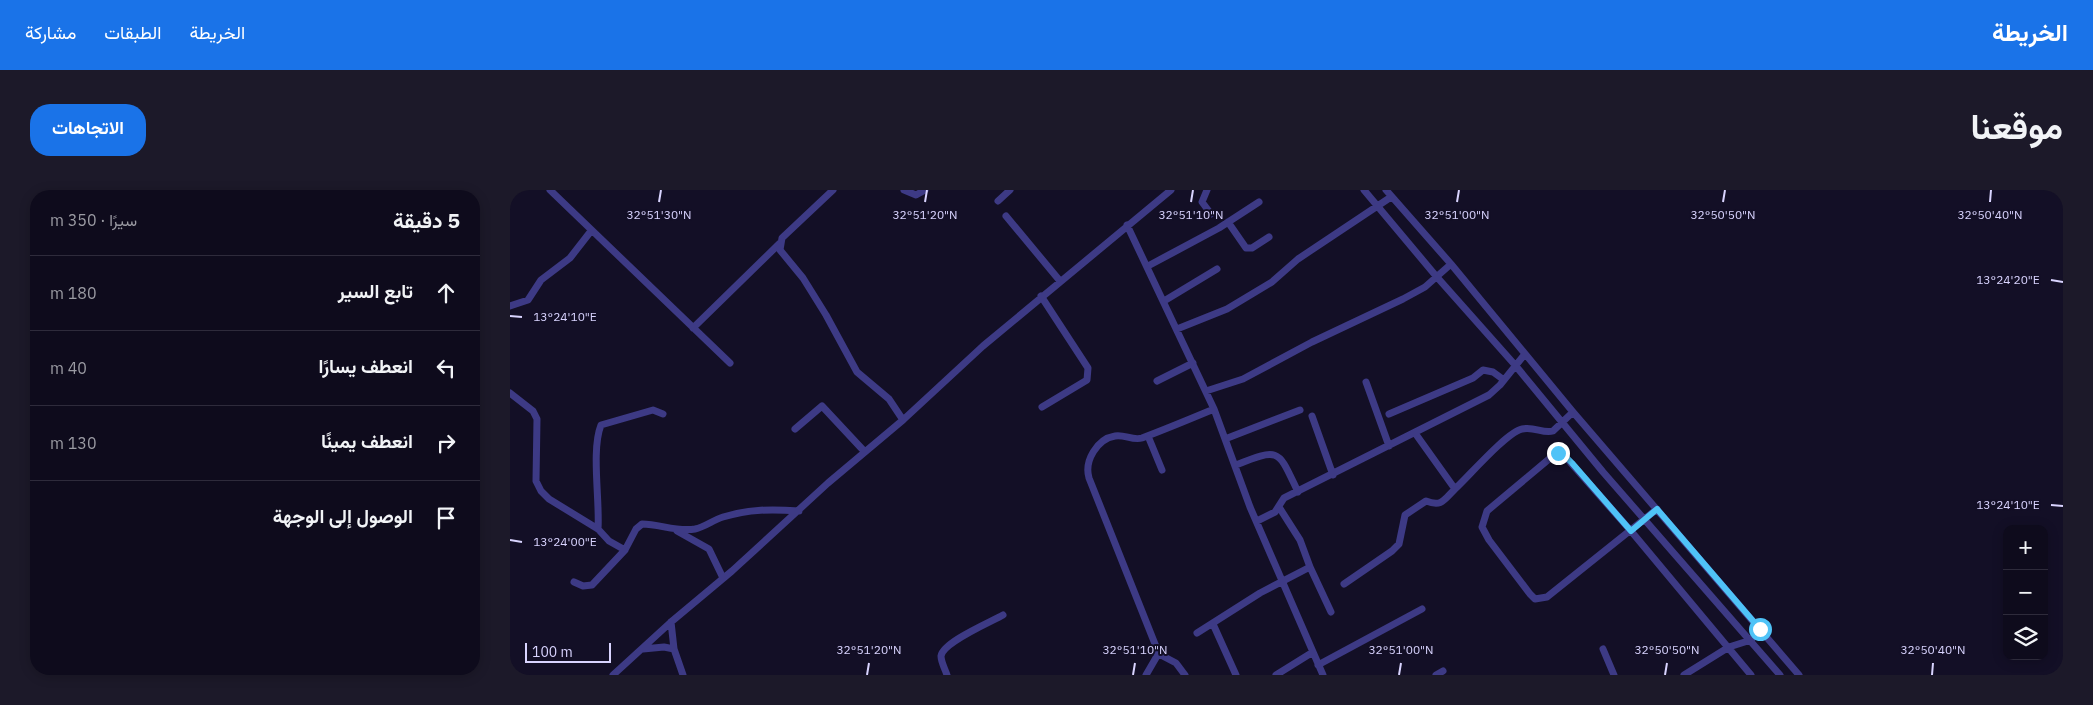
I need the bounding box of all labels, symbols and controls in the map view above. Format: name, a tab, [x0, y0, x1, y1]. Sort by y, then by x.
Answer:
text: الخريطة	[1992, 16, 2068, 48]
text: مشاركة	[25, 21, 76, 44]
text: الطبقات	[104, 21, 161, 44]
text: الخريطة	[189, 21, 245, 44]
text: موقعنا	[1970, 103, 2063, 149]
button: الاتجاهات	[30, 104, 146, 156]
text: 5 دقيقة	[393, 206, 460, 234]
text: 32°51'30"N	[626, 207, 692, 222]
text: 32°51'20"N	[892, 207, 958, 222]
text: 32°51'10"N	[1158, 207, 1224, 222]
text: 32°51'00"N	[1424, 207, 1490, 222]
text: 32°50'50"N	[1690, 207, 1756, 222]
text: 32°50'40"N	[1957, 207, 2023, 222]
text: سيرًا · 350 m	[50, 210, 137, 230]
text: 13°24'20"E	[1976, 272, 2040, 287]
text: تابع السير	[338, 279, 413, 303]
icon: ahead	[432, 279, 460, 307]
text: 180 m	[50, 283, 97, 303]
text: 13°24'10"E	[533, 309, 597, 324]
text: انعطف يسارًا	[319, 354, 413, 378]
icon: left	[432, 354, 460, 382]
text: 40 m	[50, 358, 87, 378]
text: انعطف يمينًا	[321, 429, 413, 453]
icon: right	[432, 429, 460, 457]
text: 130 m	[50, 433, 97, 453]
route end	[1547, 442, 1570, 465]
text: 13°24'10"E	[1976, 497, 2040, 512]
text: الوصول إلى الوجهة	[273, 504, 413, 528]
icon: arrive	[432, 504, 460, 532]
map controls	[2003, 525, 2048, 660]
button: +	[2003, 525, 2048, 570]
text: 13°24'00"E	[533, 534, 597, 549]
button: −	[2003, 570, 2048, 615]
button: layers	[2003, 615, 2048, 660]
route start	[1749, 618, 1772, 641]
scale bar	[525, 640, 611, 663]
text: 32°51'20"N	[836, 642, 902, 657]
text: 32°51'10"N	[1102, 642, 1168, 657]
text: 32°51'00"N	[1368, 642, 1434, 657]
text: 32°50'50"N	[1634, 642, 1700, 657]
text: 32°50'40"N	[1900, 642, 1966, 657]
text: 100 m	[532, 643, 573, 661]

